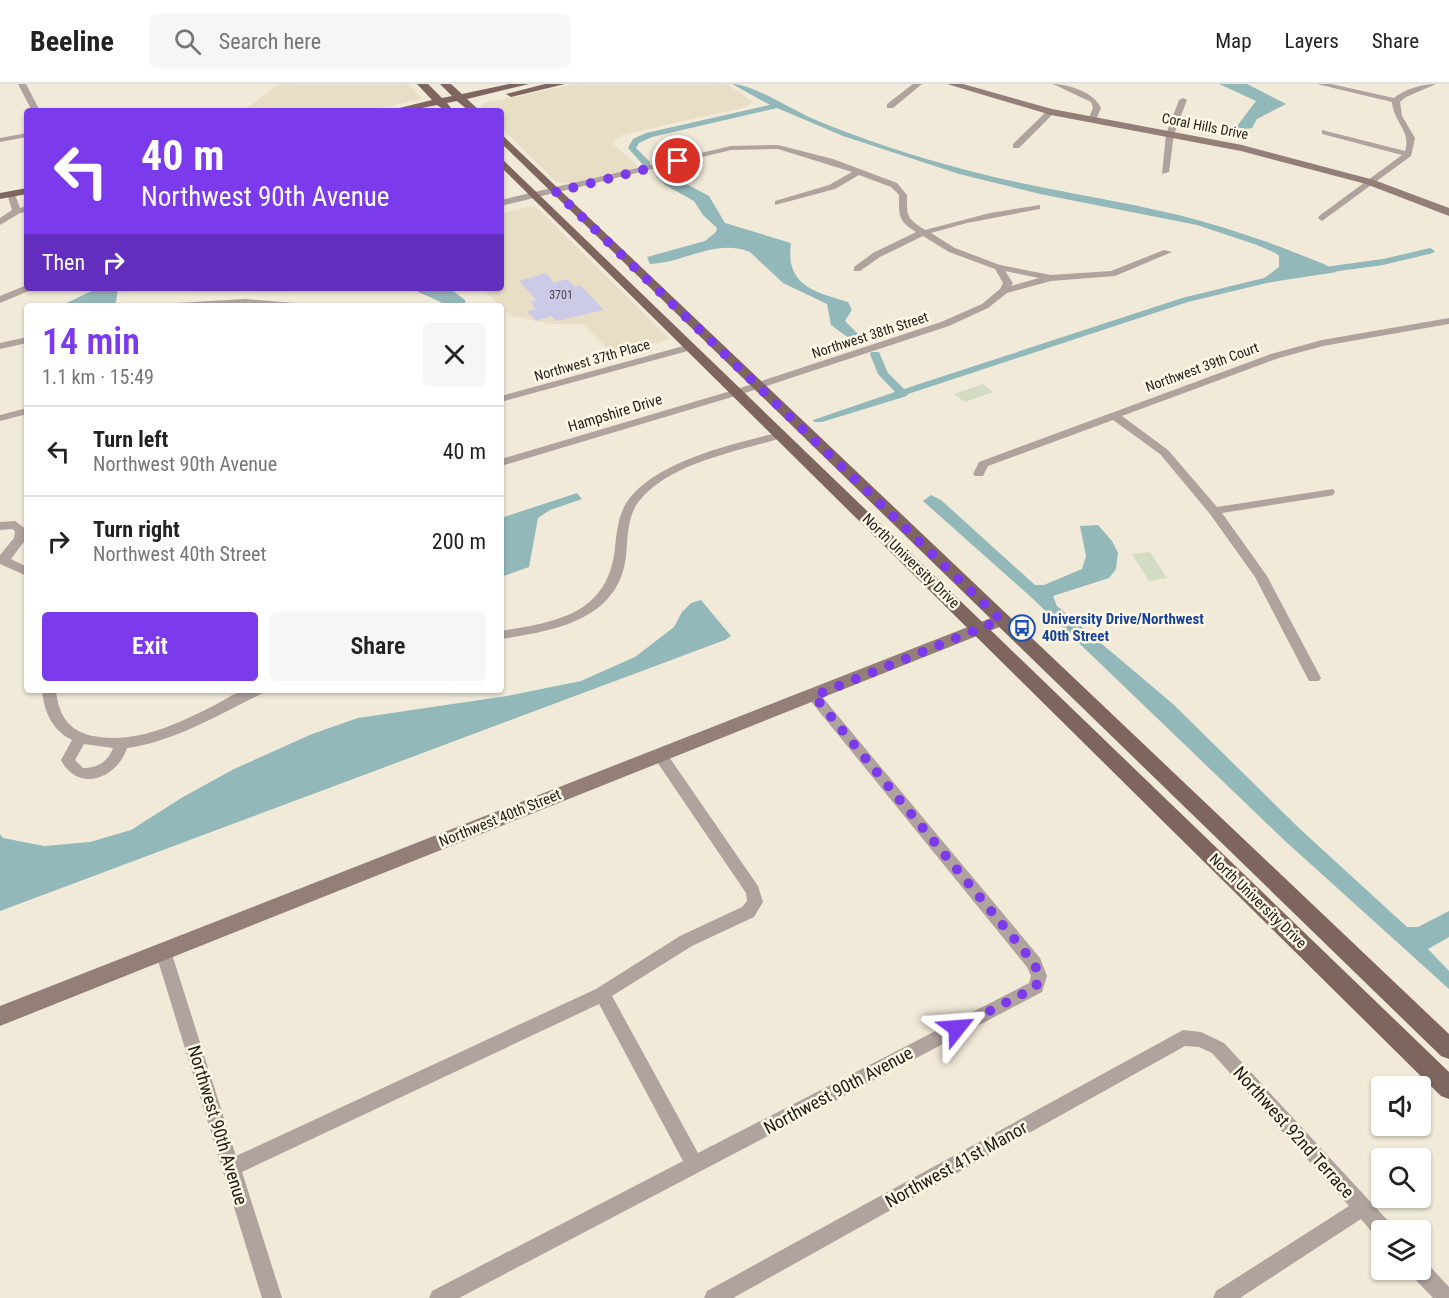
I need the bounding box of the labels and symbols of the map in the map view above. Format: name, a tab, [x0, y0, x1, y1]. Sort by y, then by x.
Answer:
street label: Coral Hills Drive	[1160, 110, 1250, 142]
pin	[652, 135, 703, 186]
house number: 3701	[549, 288, 573, 302]
street label: Northwest 38th Street	[810, 309, 930, 361]
street label: Northwest 37th Place	[532, 336, 652, 384]
street label: Northwest 39th Court	[1143, 339, 1261, 395]
street label: Hampshire Drive	[566, 390, 664, 436]
street label: North University Drive	[859, 510, 963, 612]
place label: University Drive/Northwest 40th Street	[1042, 610, 1204, 645]
bus stop icon: University Drive/Northwest 40th Street	[1007, 613, 1037, 643]
street label: Northwest 40th Street	[436, 785, 564, 851]
street label: North University Drive	[1206, 850, 1310, 952]
position arrow	[925, 996, 989, 1060]
street label: Northwest 90th Avenue	[760, 1042, 916, 1138]
street label: Northwest 90th Avenue	[184, 1043, 252, 1207]
street label: Northwest 92nd Terrace	[1229, 1062, 1359, 1202]
street label: Northwest 41st Manor	[881, 1116, 1031, 1212]

